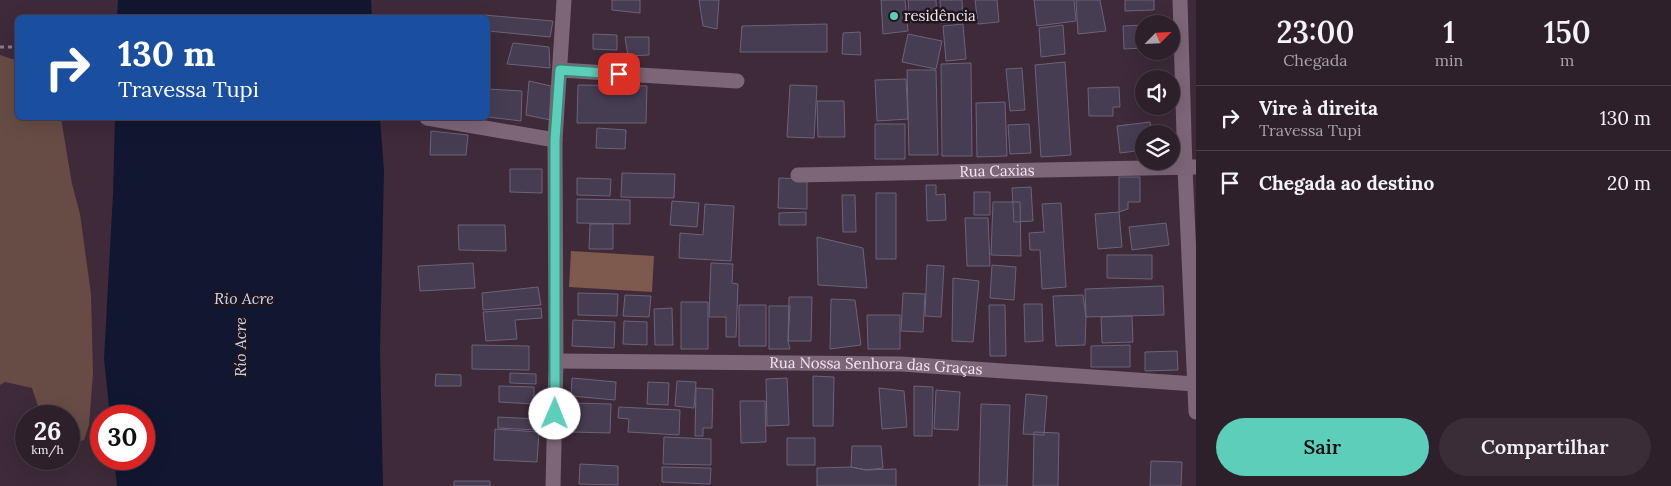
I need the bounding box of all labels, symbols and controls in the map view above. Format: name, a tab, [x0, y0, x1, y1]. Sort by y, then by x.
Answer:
place label: residência	[904, 6, 976, 25]
marker: residência	[888, 10, 900, 22]
text: 23:00	[1276, 13, 1354, 51]
text: 1	[1443, 13, 1455, 51]
text: 150	[1544, 13, 1591, 51]
north arrow	[1135, 15, 1180, 60]
map controls	[1135, 15, 1180, 170]
text: 130 m	[118, 31, 215, 76]
icon: right	[35, 35, 100, 100]
text: Chegada	[1283, 50, 1348, 70]
text: min	[1435, 50, 1463, 70]
text: m	[1560, 50, 1574, 70]
pin	[598, 53, 640, 95]
icon: arrive	[605, 60, 633, 88]
button: sound	[1135, 70, 1180, 115]
text: Travessa Tupi	[118, 75, 259, 103]
text: Vire à direita	[1259, 96, 1378, 120]
icon: right	[1216, 104, 1244, 132]
text: 130 m	[1600, 106, 1651, 130]
text: Travessa Tupi	[1259, 120, 1361, 140]
button: layers	[1135, 125, 1180, 170]
street label: Rua Caxias	[959, 160, 1035, 181]
icon: arrive	[1216, 169, 1244, 197]
text: Chegada ao destino	[1259, 171, 1434, 195]
text: 20 m	[1607, 171, 1651, 195]
water label: Rio Acre	[214, 288, 274, 308]
water label: Río Acre	[230, 317, 250, 377]
street label: Rua Nossa Senhora das Graças	[769, 353, 983, 379]
position arrow	[528, 387, 580, 439]
speed limit sign: 30	[90, 405, 155, 470]
text: 26	[34, 415, 61, 447]
button: Sair	[1216, 418, 1429, 476]
button: Compartilhar	[1439, 418, 1651, 476]
text: km/h	[31, 442, 64, 457]

